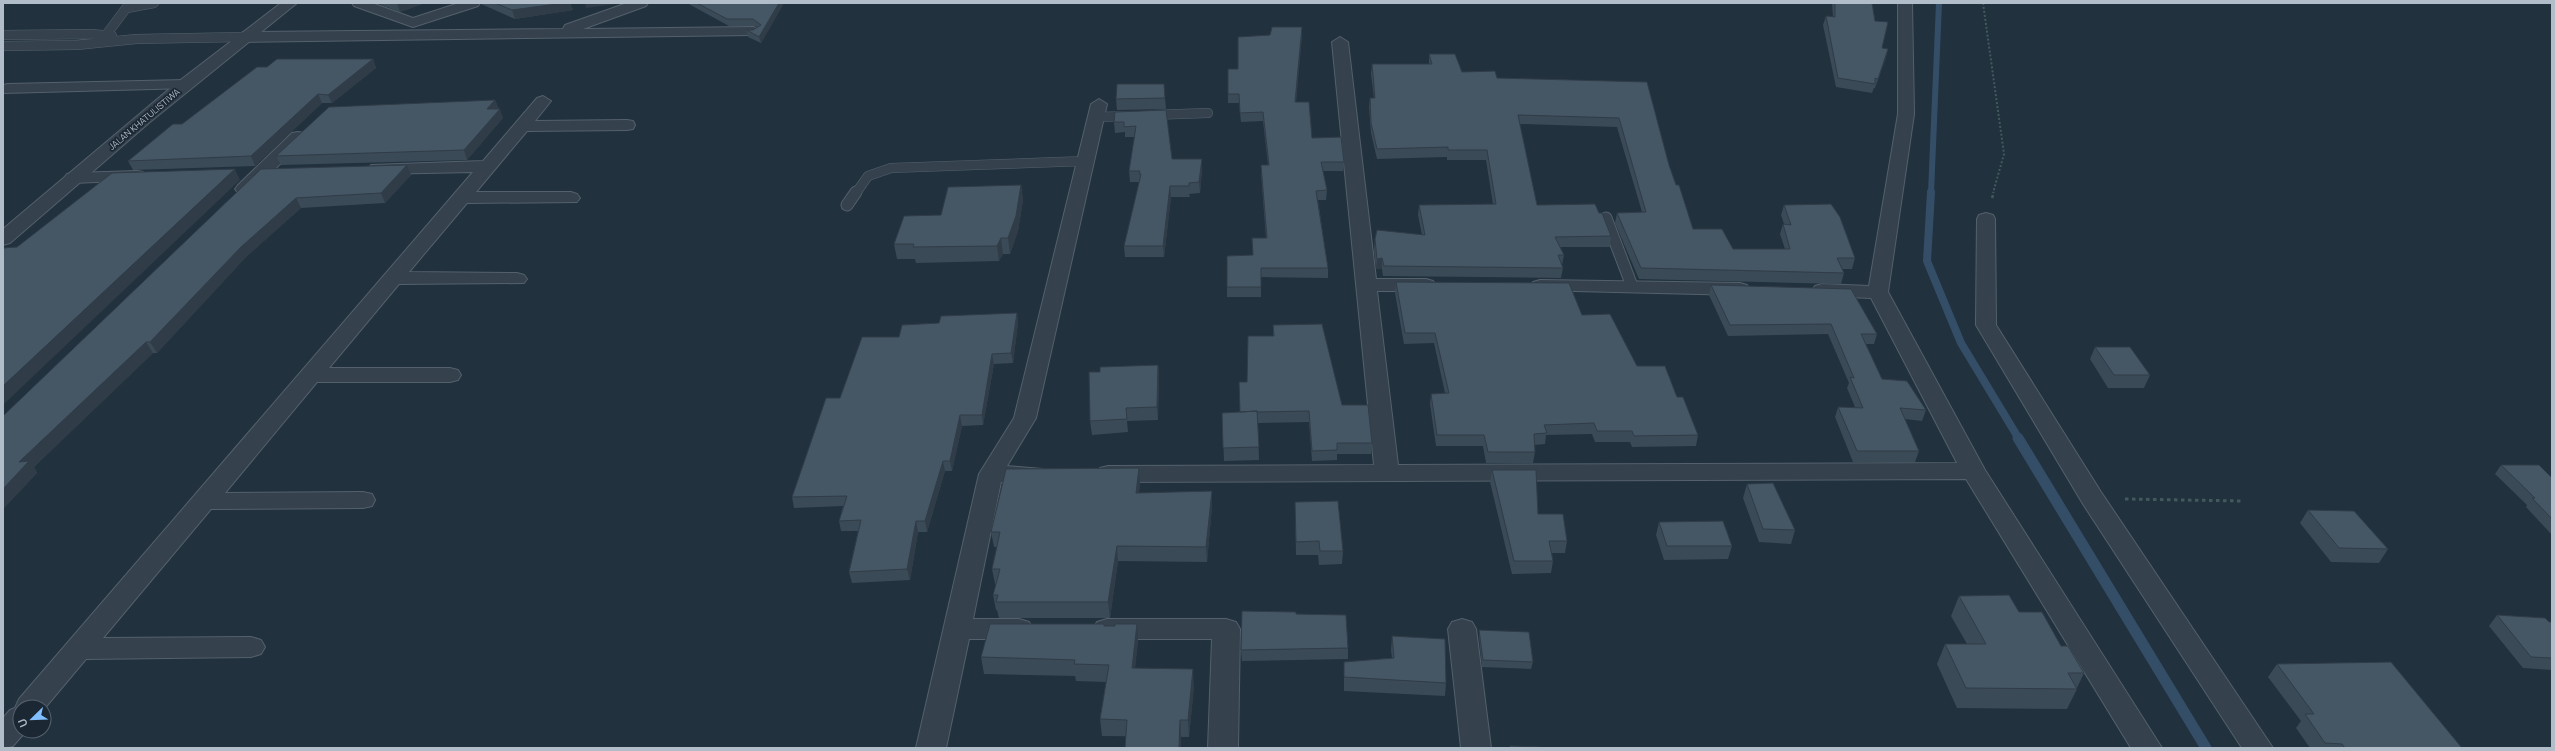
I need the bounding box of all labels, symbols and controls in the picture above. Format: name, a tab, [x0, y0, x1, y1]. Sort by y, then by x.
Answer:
street label: JALAN KHATULISTIWA	[106, 85, 183, 153]
north arrow	[12, 699, 52, 739]
text: U	[14, 716, 31, 730]

